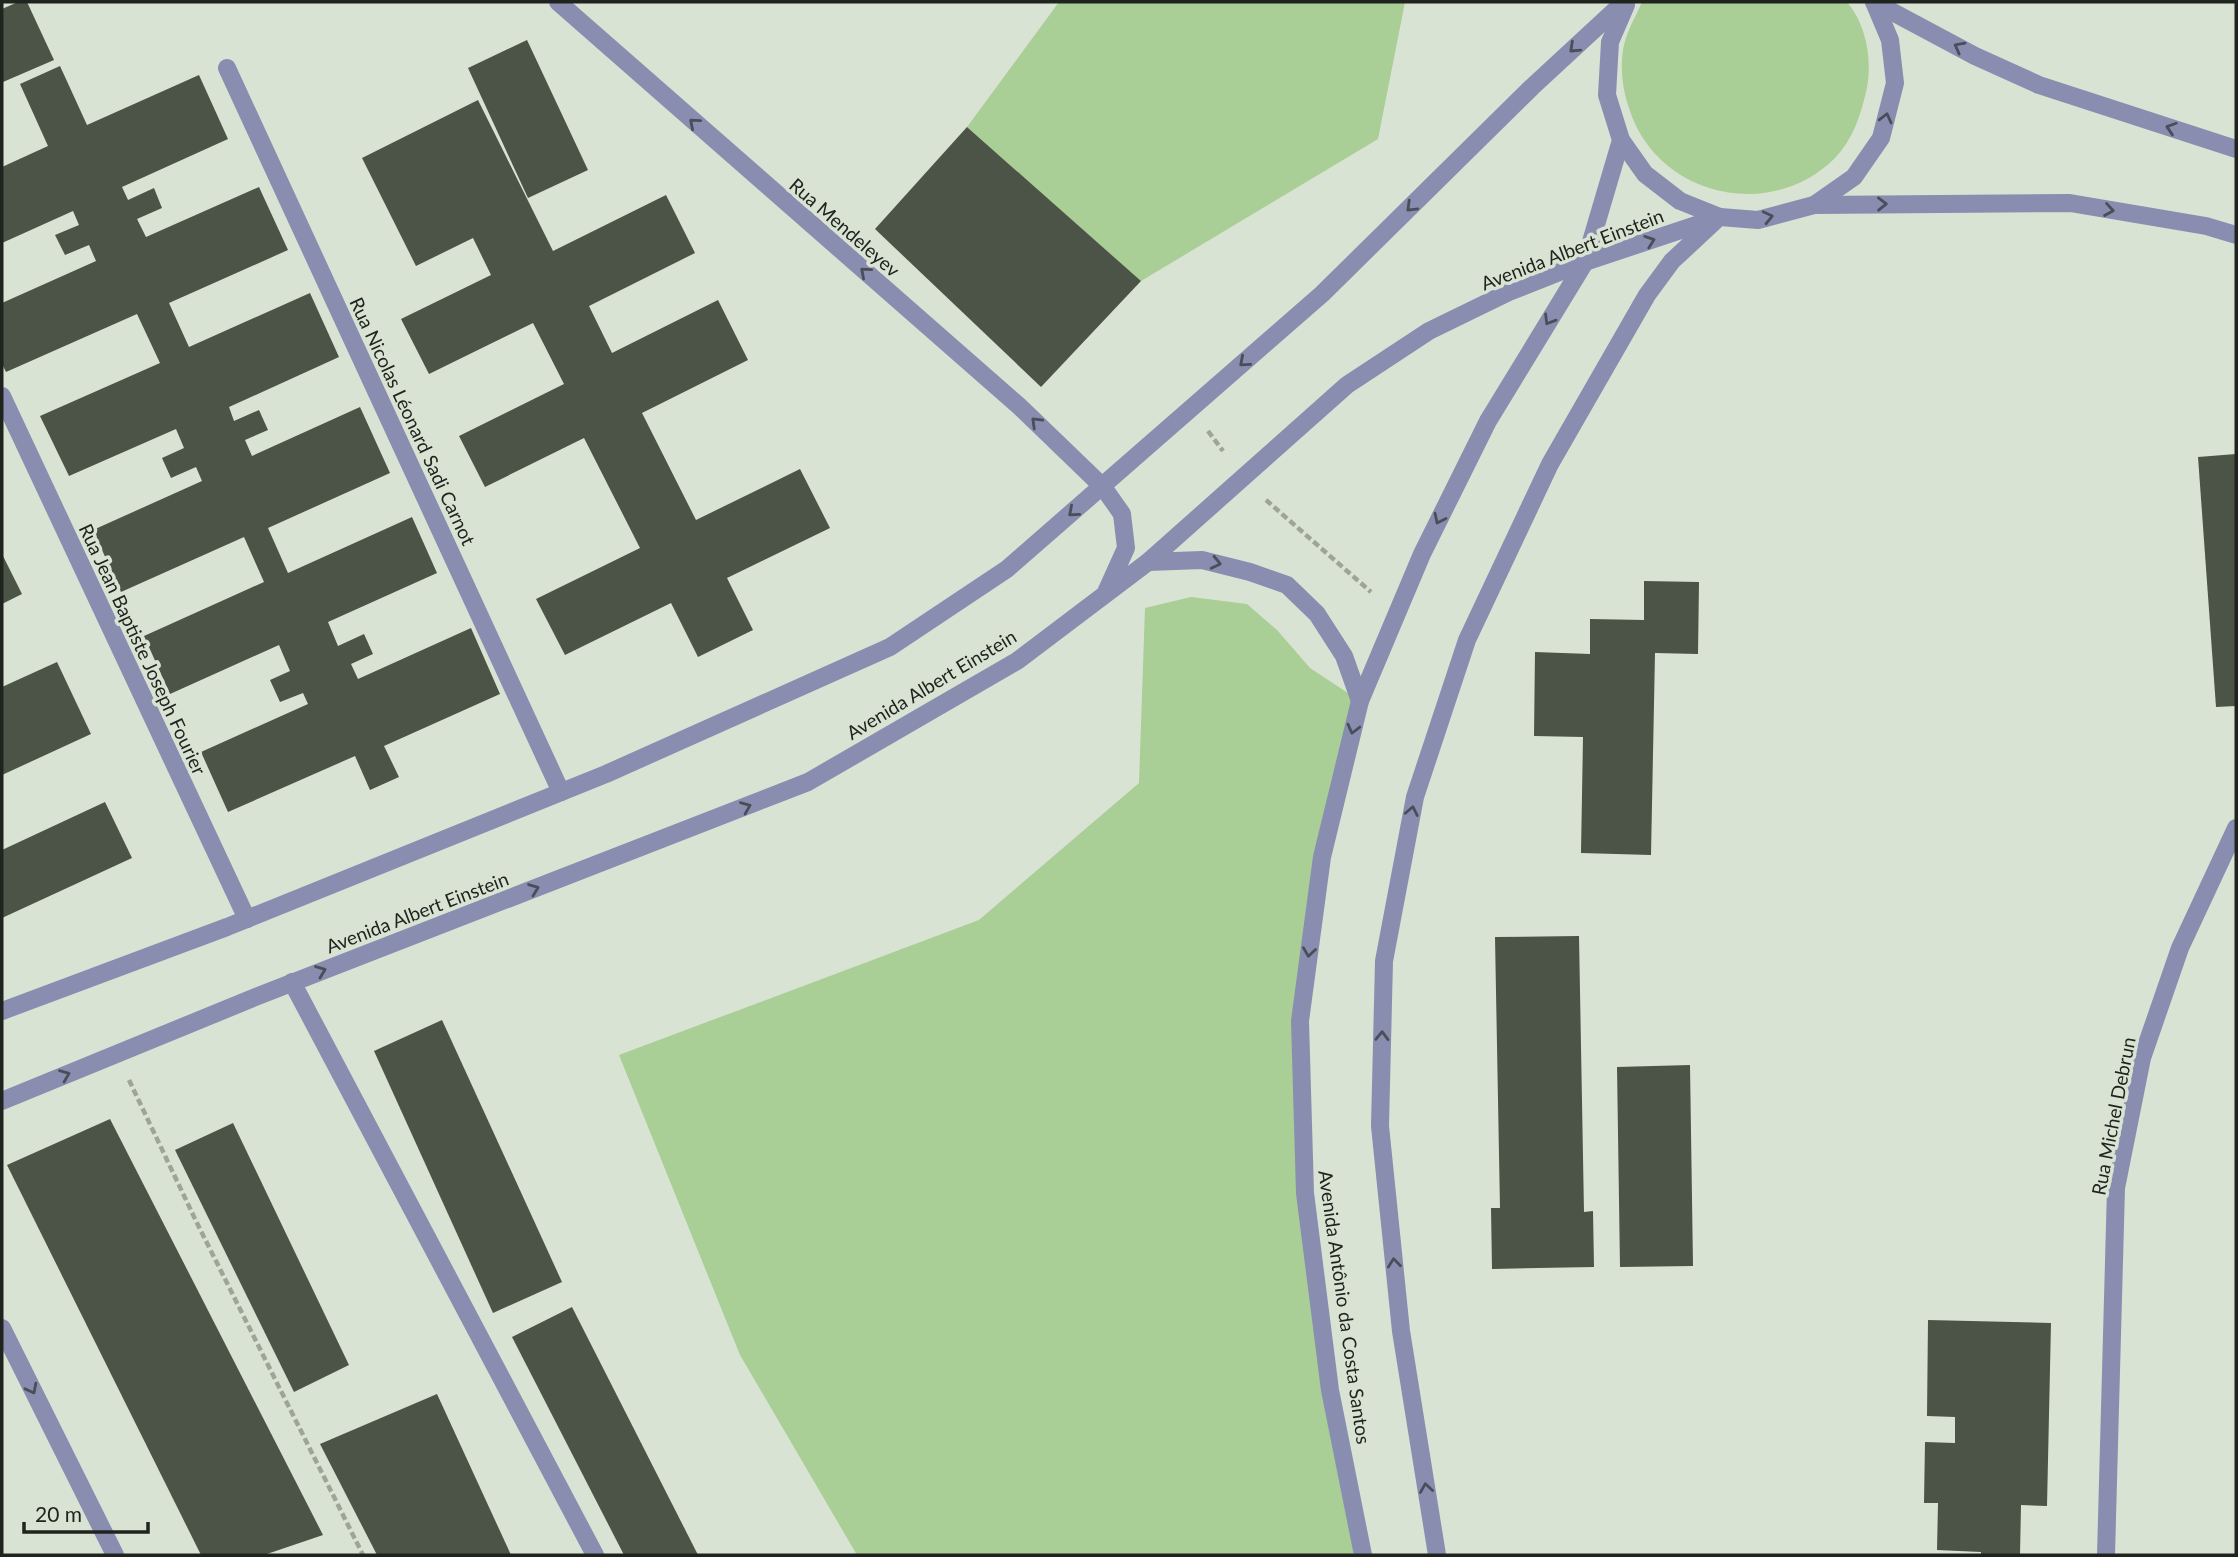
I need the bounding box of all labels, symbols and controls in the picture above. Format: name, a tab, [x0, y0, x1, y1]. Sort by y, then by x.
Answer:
one-way arrow	[1569, 40, 1582, 53]
one-way arrow	[1954, 42, 1966, 56]
one-way arrow	[1878, 112, 1892, 124]
one-way arrow	[689, 119, 702, 131]
one-way arrow	[2166, 122, 2178, 136]
street label: Rua Mendeleyev	[785, 173, 905, 281]
one-way arrow	[1877, 196, 1888, 212]
one-way arrow	[1406, 199, 1419, 212]
one-way arrow	[2103, 202, 2115, 217]
street label: Avenida Albert Einstein	[1477, 204, 1667, 294]
one-way arrow	[1762, 211, 1774, 225]
one-way arrow	[1643, 234, 1655, 249]
one-way arrow	[860, 268, 873, 280]
street label: Rua Nicolas Léonard Sadi Carnot	[345, 293, 481, 549]
one-way arrow	[1544, 313, 1557, 326]
one-way arrow	[1240, 354, 1253, 366]
one-way arrow	[1031, 418, 1044, 431]
one-way arrow	[1068, 504, 1081, 516]
one-way arrow	[1434, 512, 1448, 524]
street label: Rua Jean Baptiste Joseph Fourier	[75, 520, 211, 778]
one-way arrow	[1210, 555, 1222, 570]
street label: Avenida Albert Einstein	[842, 624, 1020, 744]
one-way arrow	[1347, 723, 1362, 735]
one-way arrow	[739, 802, 751, 816]
one-way arrow	[1404, 805, 1419, 817]
street label: Avenida Albert Einstein	[322, 867, 512, 957]
one-way arrow	[527, 884, 539, 898]
one-way arrow	[1302, 946, 1317, 958]
one-way arrow	[315, 966, 327, 980]
one-way arrow	[1374, 1030, 1390, 1041]
street label: Rua Michel Debrun	[2086, 1035, 2140, 1197]
one-way arrow	[58, 1069, 70, 1083]
street label: Avenida Antônio da Costa Santos	[1314, 1169, 1376, 1445]
one-way arrow	[1387, 1257, 1402, 1268]
one-way arrow	[24, 1382, 38, 1394]
one-way arrow	[1419, 1482, 1434, 1494]
scale bar	[24, 1490, 149, 1534]
text: 20 m	[35, 1501, 82, 1526]

